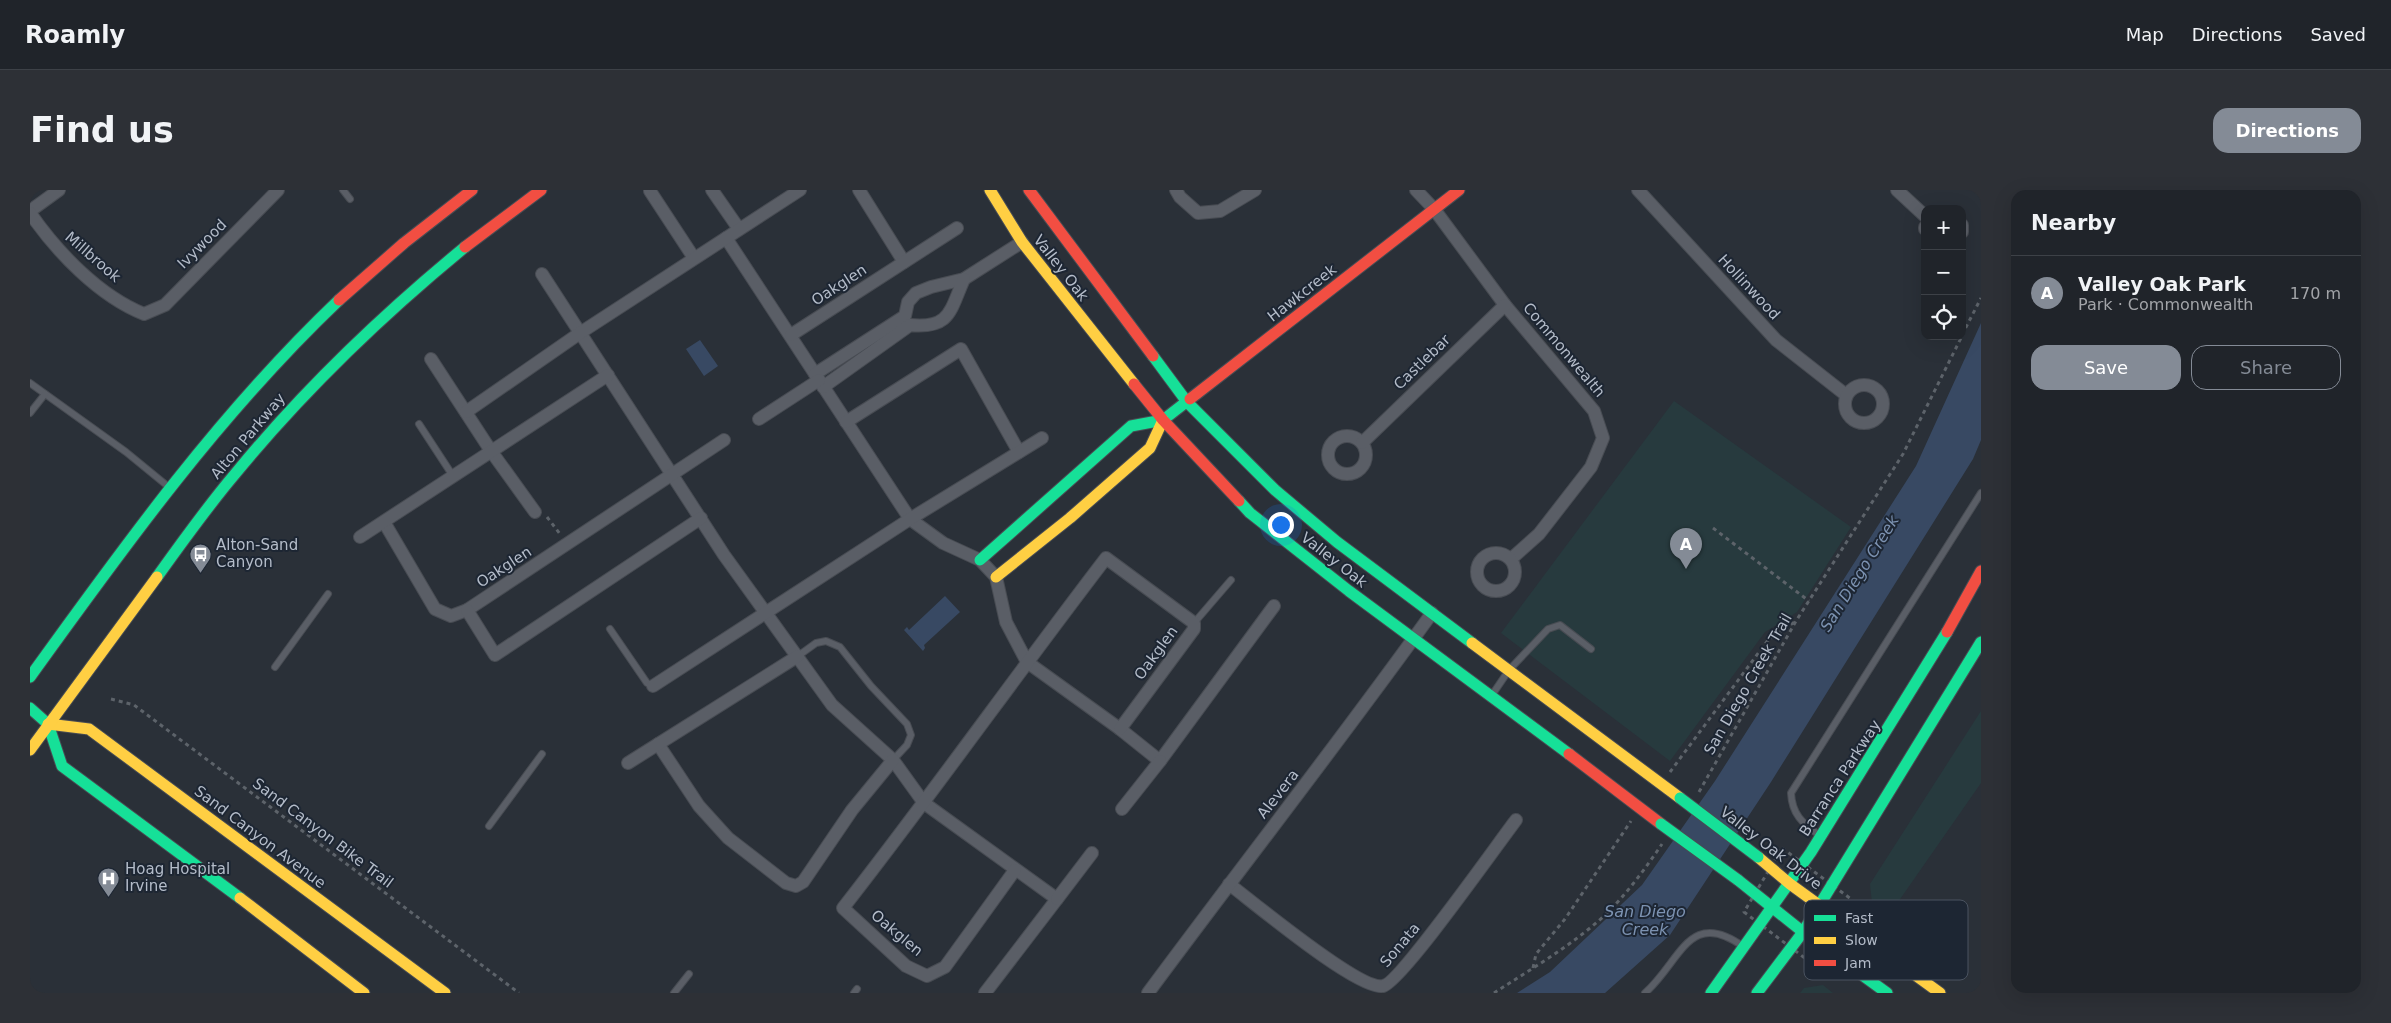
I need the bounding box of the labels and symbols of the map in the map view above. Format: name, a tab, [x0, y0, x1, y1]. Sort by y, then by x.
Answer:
street label: Ivywood	[174, 216, 230, 272]
street label: Millbrook	[61, 228, 125, 286]
street label: Valley Oak	[1030, 231, 1093, 305]
street label: Hollinwood	[1714, 251, 1784, 323]
street label: Hawkcreek	[1264, 260, 1340, 326]
street label: Oakglen	[808, 261, 870, 309]
street label: Commonwealth	[1519, 299, 1609, 401]
street label: Castlebar	[1390, 330, 1455, 393]
street label: Alton Parkway	[207, 389, 289, 483]
water label: San Diego Creek	[1816, 511, 1903, 635]
your location	[1268, 512, 1294, 538]
pin: A	[1670, 528, 1702, 569]
street label: Valley Oak	[1297, 529, 1371, 592]
place label: Alton-Sand Canyon	[216, 536, 298, 571]
bus stop icon: Alton-Sand Canyon	[188, 542, 212, 573]
street label: Oakglen	[473, 543, 535, 591]
street label: San Diego Creek Trail	[1700, 610, 1796, 758]
street label: Oakglen	[1130, 623, 1182, 683]
street label: Barranca Parkway	[1796, 716, 1884, 840]
street label: Alevera	[1253, 766, 1303, 822]
street label: Sand Canyon Bike Trail	[249, 774, 397, 892]
street label: Sand Canyon Avenue	[191, 782, 329, 892]
street label: Valley Oak Drive	[1717, 803, 1825, 893]
place label: Hoag Hospital Irvine	[125, 860, 230, 895]
hospital icon: Hoag Hospital Irvine	[97, 866, 121, 897]
legend	[1804, 900, 1968, 980]
water label: San Diego Creek	[1604, 902, 1686, 939]
street label: Oakglen	[867, 906, 927, 960]
text: Fast	[1845, 910, 1874, 926]
street label: Sonata	[1376, 919, 1424, 971]
text: Slow	[1845, 932, 1878, 948]
text: Jam	[1844, 955, 1871, 971]

